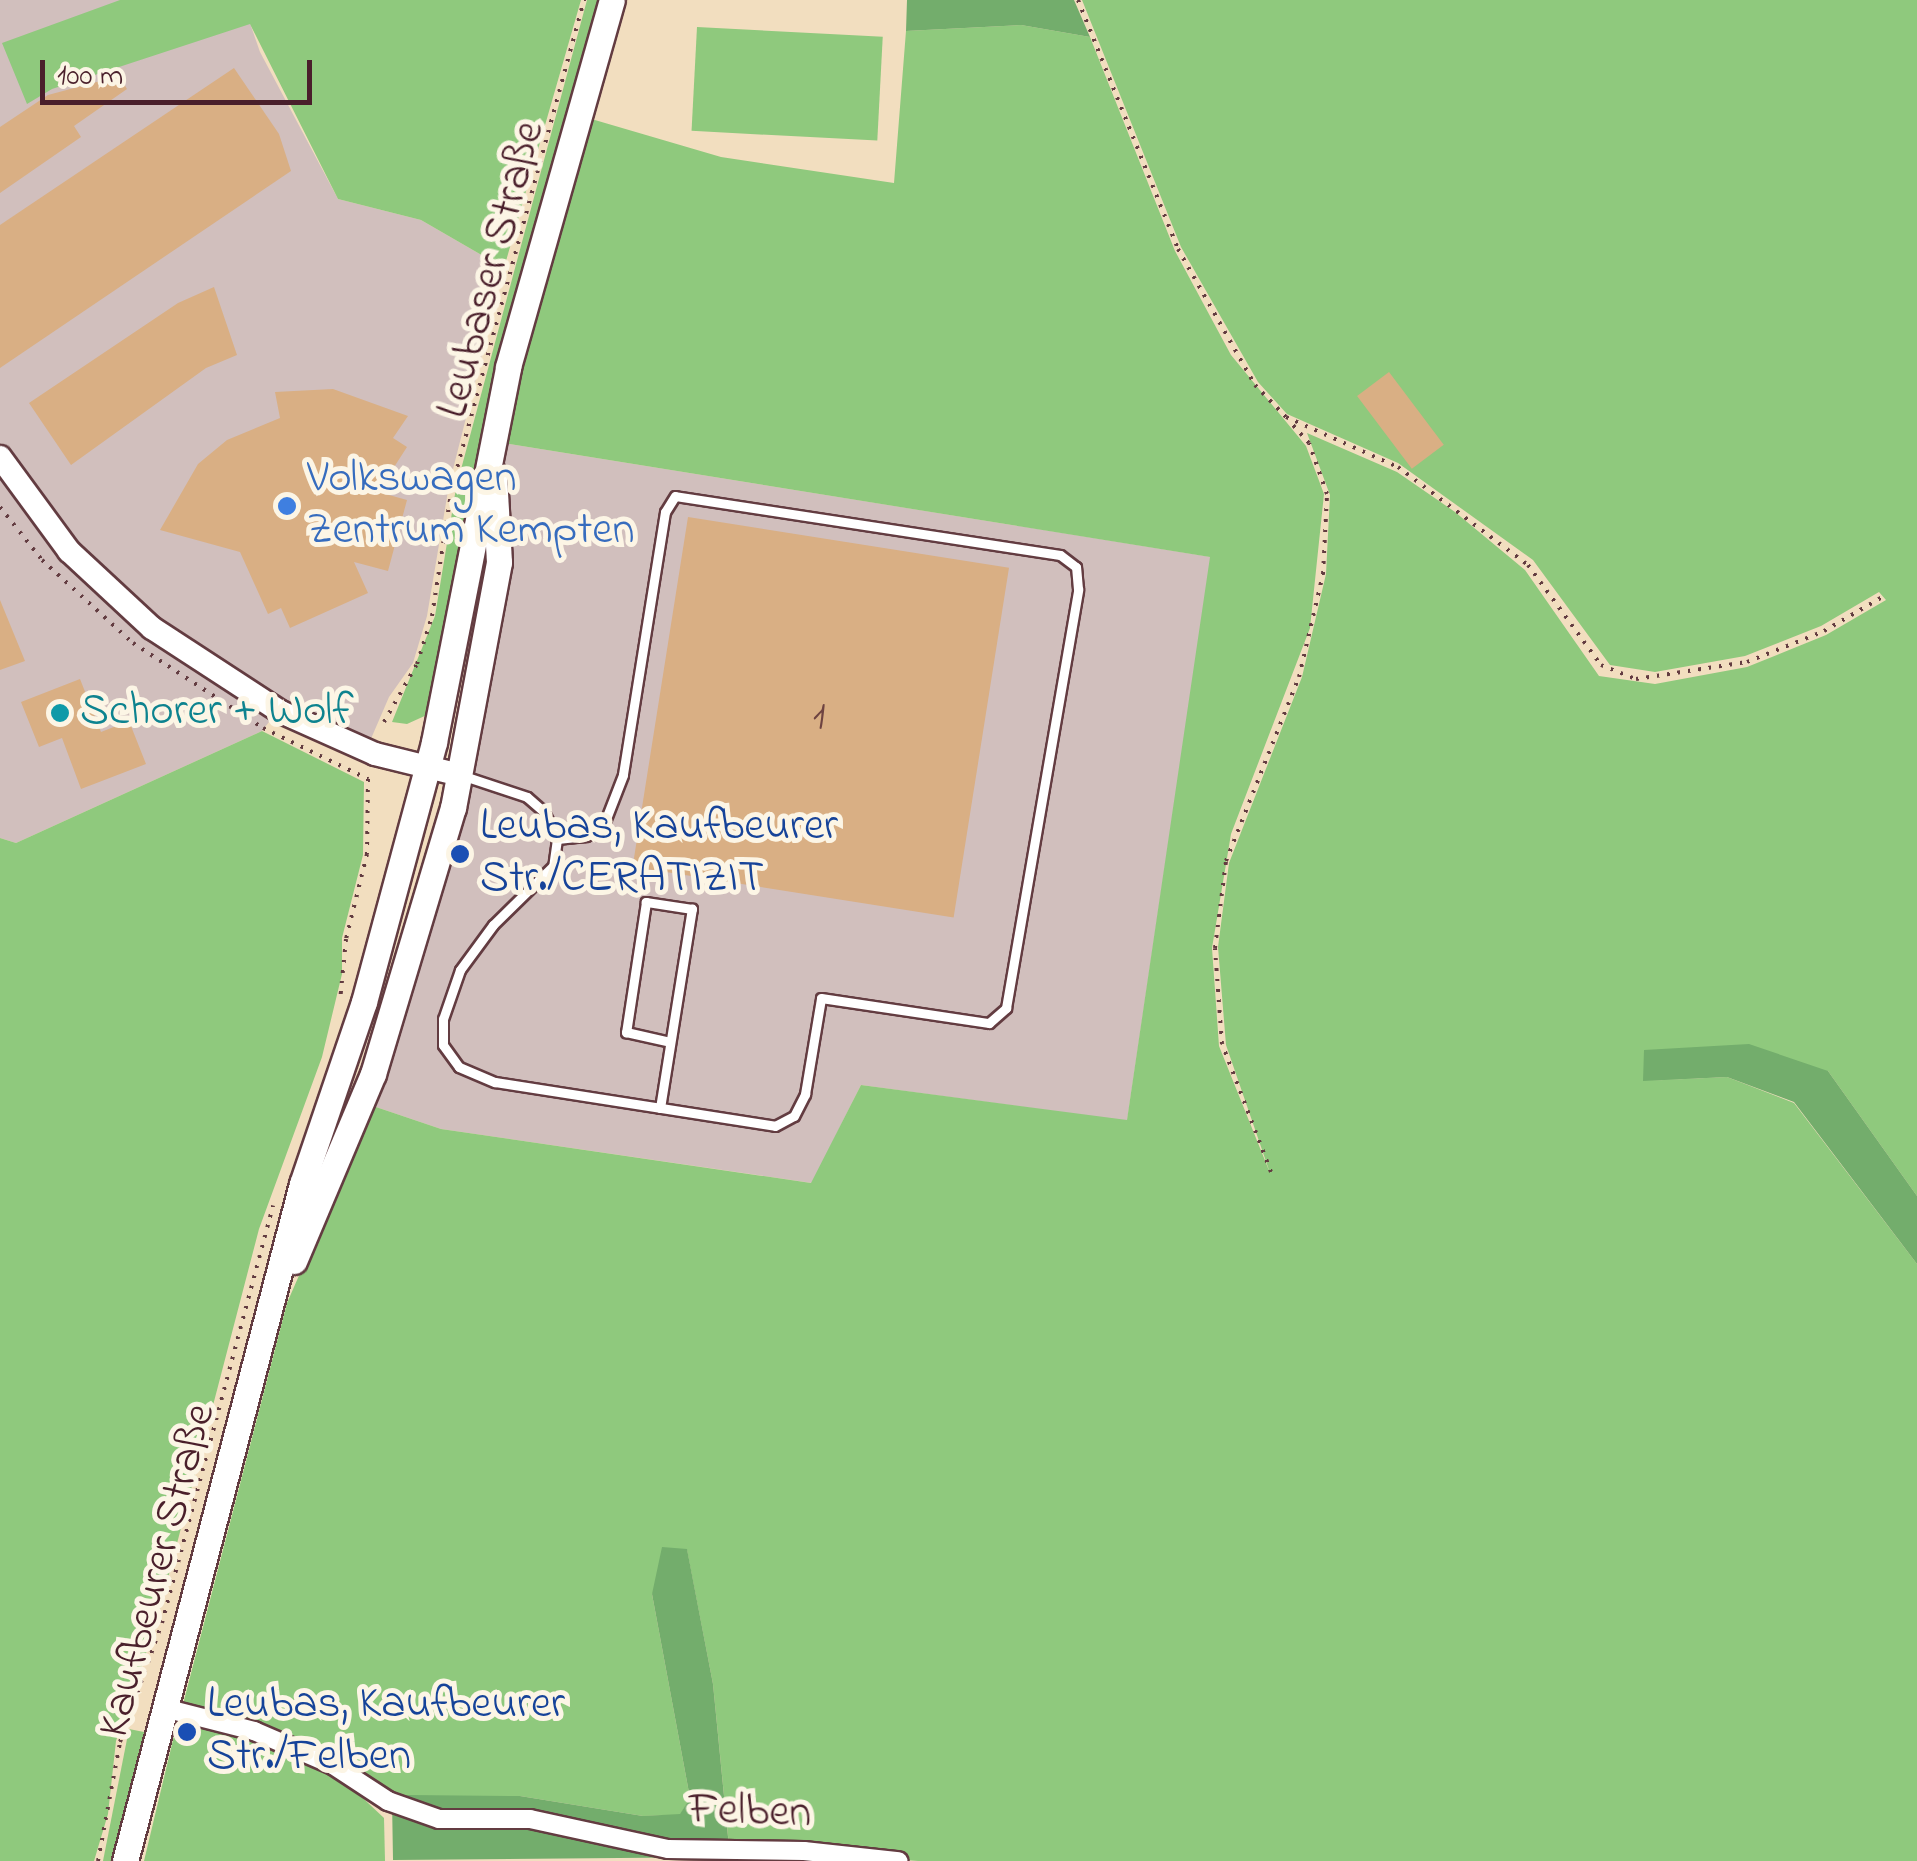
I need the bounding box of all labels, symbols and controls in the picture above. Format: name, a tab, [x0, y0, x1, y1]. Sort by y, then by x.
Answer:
scale bar	[45, 40, 318, 102]
text: 100 m	[57, 55, 123, 99]
street label: Leubaser Straße	[427, 116, 559, 424]
place label: Volkswagen Zentrum Kempten	[307, 453, 635, 559]
marker: Volkswagen Zentrum Kempten	[276, 495, 298, 517]
place label: Schorer + Wolf	[80, 686, 354, 740]
house number: 1	[813, 694, 825, 742]
marker: Schorer + Wolf	[49, 702, 71, 724]
place label: Leubas, Kaufbeurer Str./CERATIZIT	[480, 801, 838, 907]
marker: Leubas, Kaufbeurer Str./CERATIZIT	[449, 843, 471, 865]
street label: Kaufbeurer Straße	[89, 1398, 229, 1744]
place label: Leubas, Kaufbeurer Str./Felben	[207, 1679, 565, 1785]
marker: Leubas, Kaufbeurer Str./Felben	[176, 1721, 198, 1743]
street label: Felben	[688, 1784, 812, 1842]

